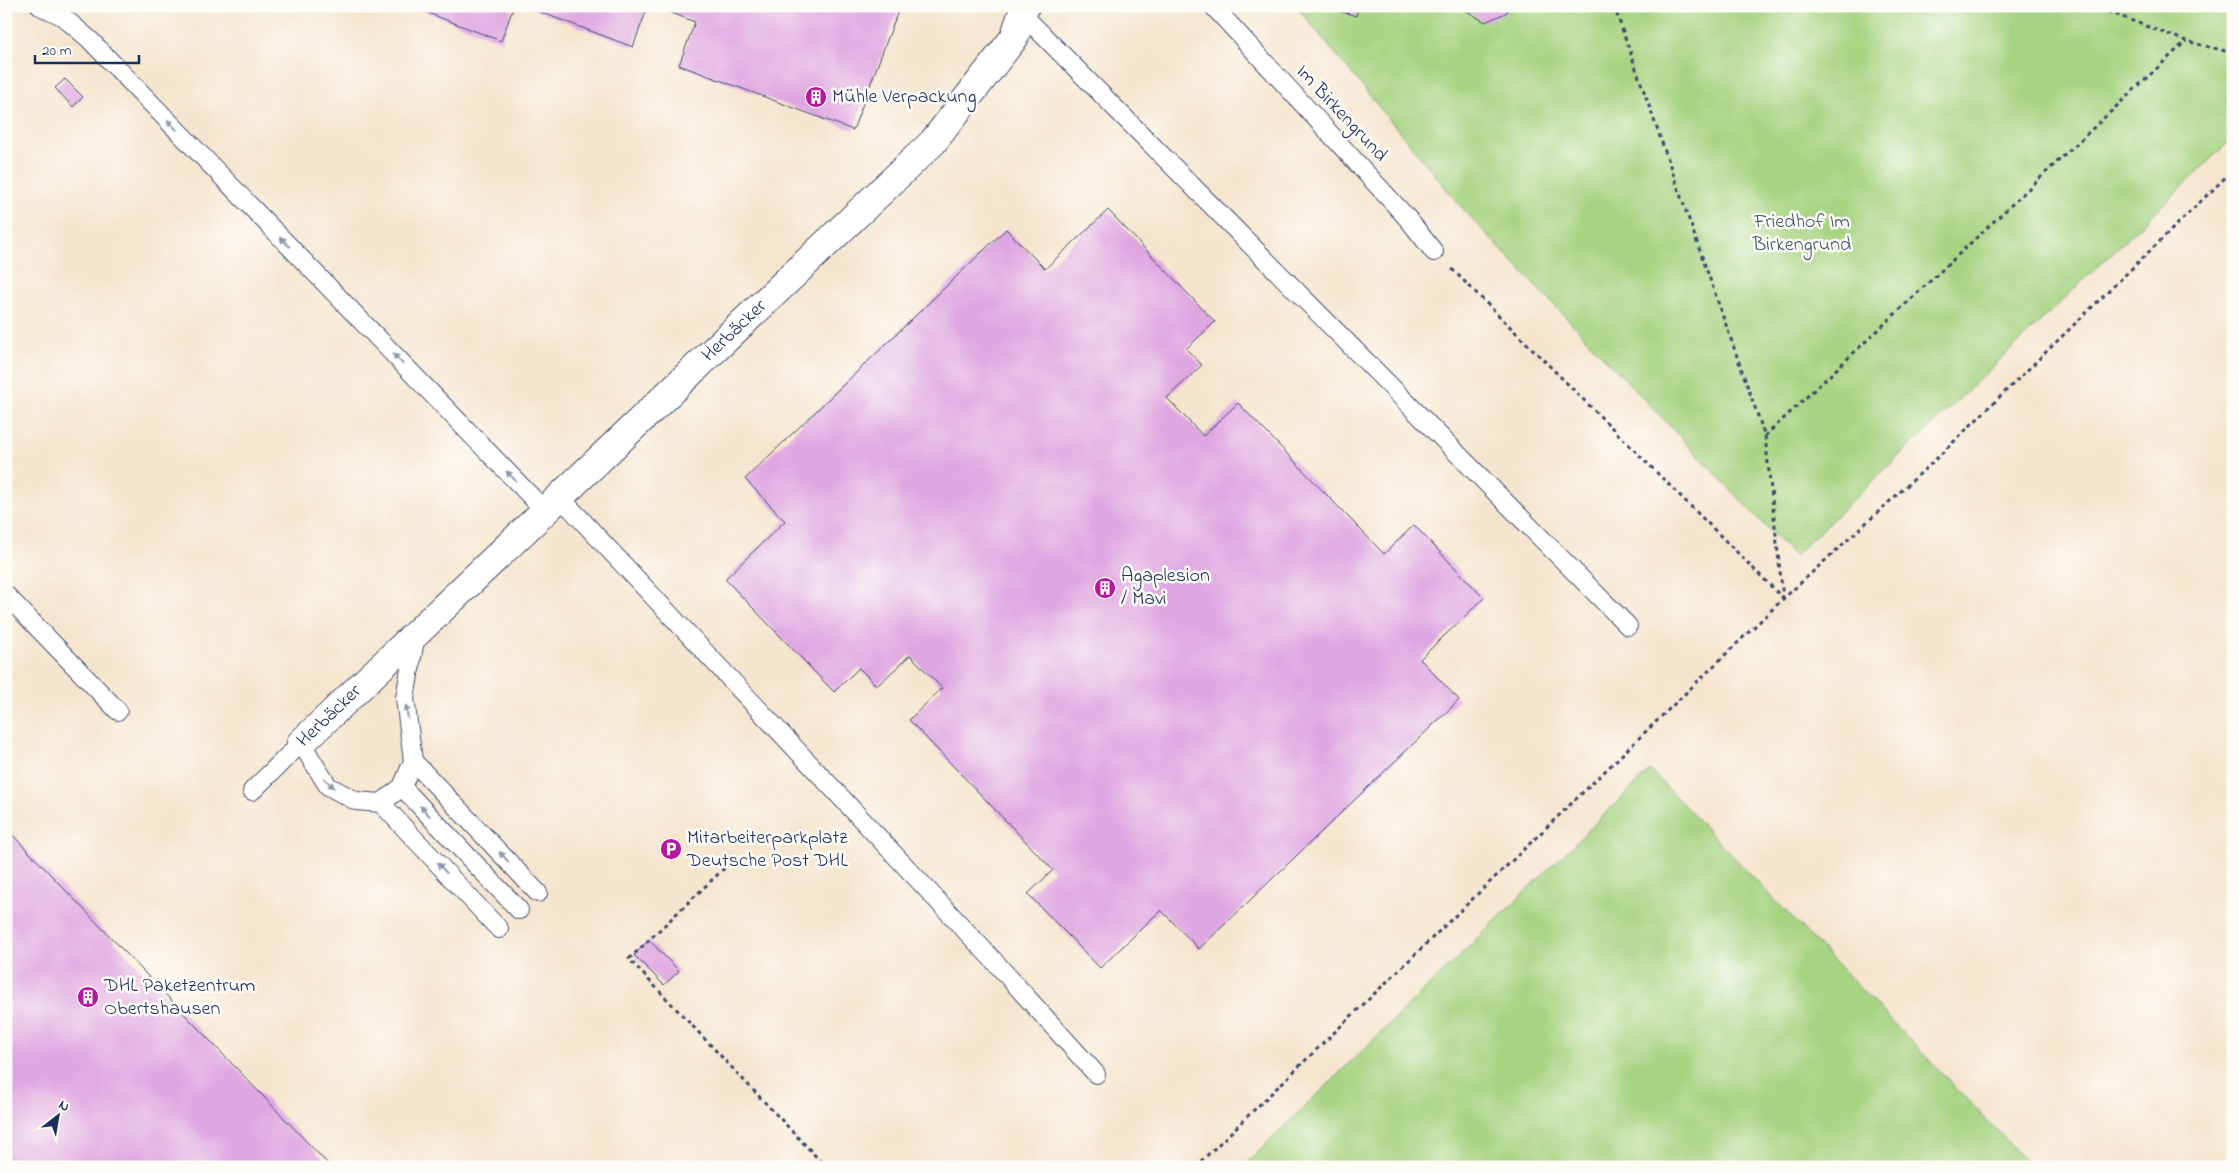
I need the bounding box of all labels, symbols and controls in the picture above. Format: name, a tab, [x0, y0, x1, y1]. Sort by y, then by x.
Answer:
scale bar	[35, 32, 139, 64]
text: 20 m	[42, 40, 72, 62]
street label: Im Birkengrund	[1287, 59, 1394, 170]
place label: Mühle Verpackung	[832, 83, 976, 113]
building icon: Mühle Verpackung	[804, 85, 828, 109]
one-way arrow	[167, 120, 179, 132]
park label: Friedhof Im Birkengrund	[1752, 208, 1851, 261]
one-way arrow	[280, 236, 292, 248]
street label: Herbäcker	[695, 292, 774, 369]
one-way arrow	[392, 353, 404, 365]
one-way arrow	[505, 470, 517, 482]
place label: Agaplesion / Mavi	[1121, 562, 1210, 614]
building icon: Agaplesion / Mavi	[1093, 576, 1117, 600]
street label: Herbäcker	[290, 677, 369, 754]
one-way arrow	[403, 703, 411, 719]
one-way arrow	[323, 777, 335, 789]
one-way arrow	[419, 806, 431, 818]
place label: Mitarbeiterparkplatz Deutsche Post DHL	[686, 824, 848, 876]
parking icon: Mitarbeiterparkplatz Deutsche Post DHL	[659, 837, 683, 861]
one-way arrow	[498, 852, 510, 864]
one-way arrow	[436, 862, 448, 874]
place label: DHL Paketzentrum Obertshausen	[103, 972, 255, 1024]
building icon: DHL Paketzentrum Obertshausen	[76, 985, 100, 1009]
north arrow	[32, 1090, 82, 1140]
text: N	[54, 1095, 73, 1118]

